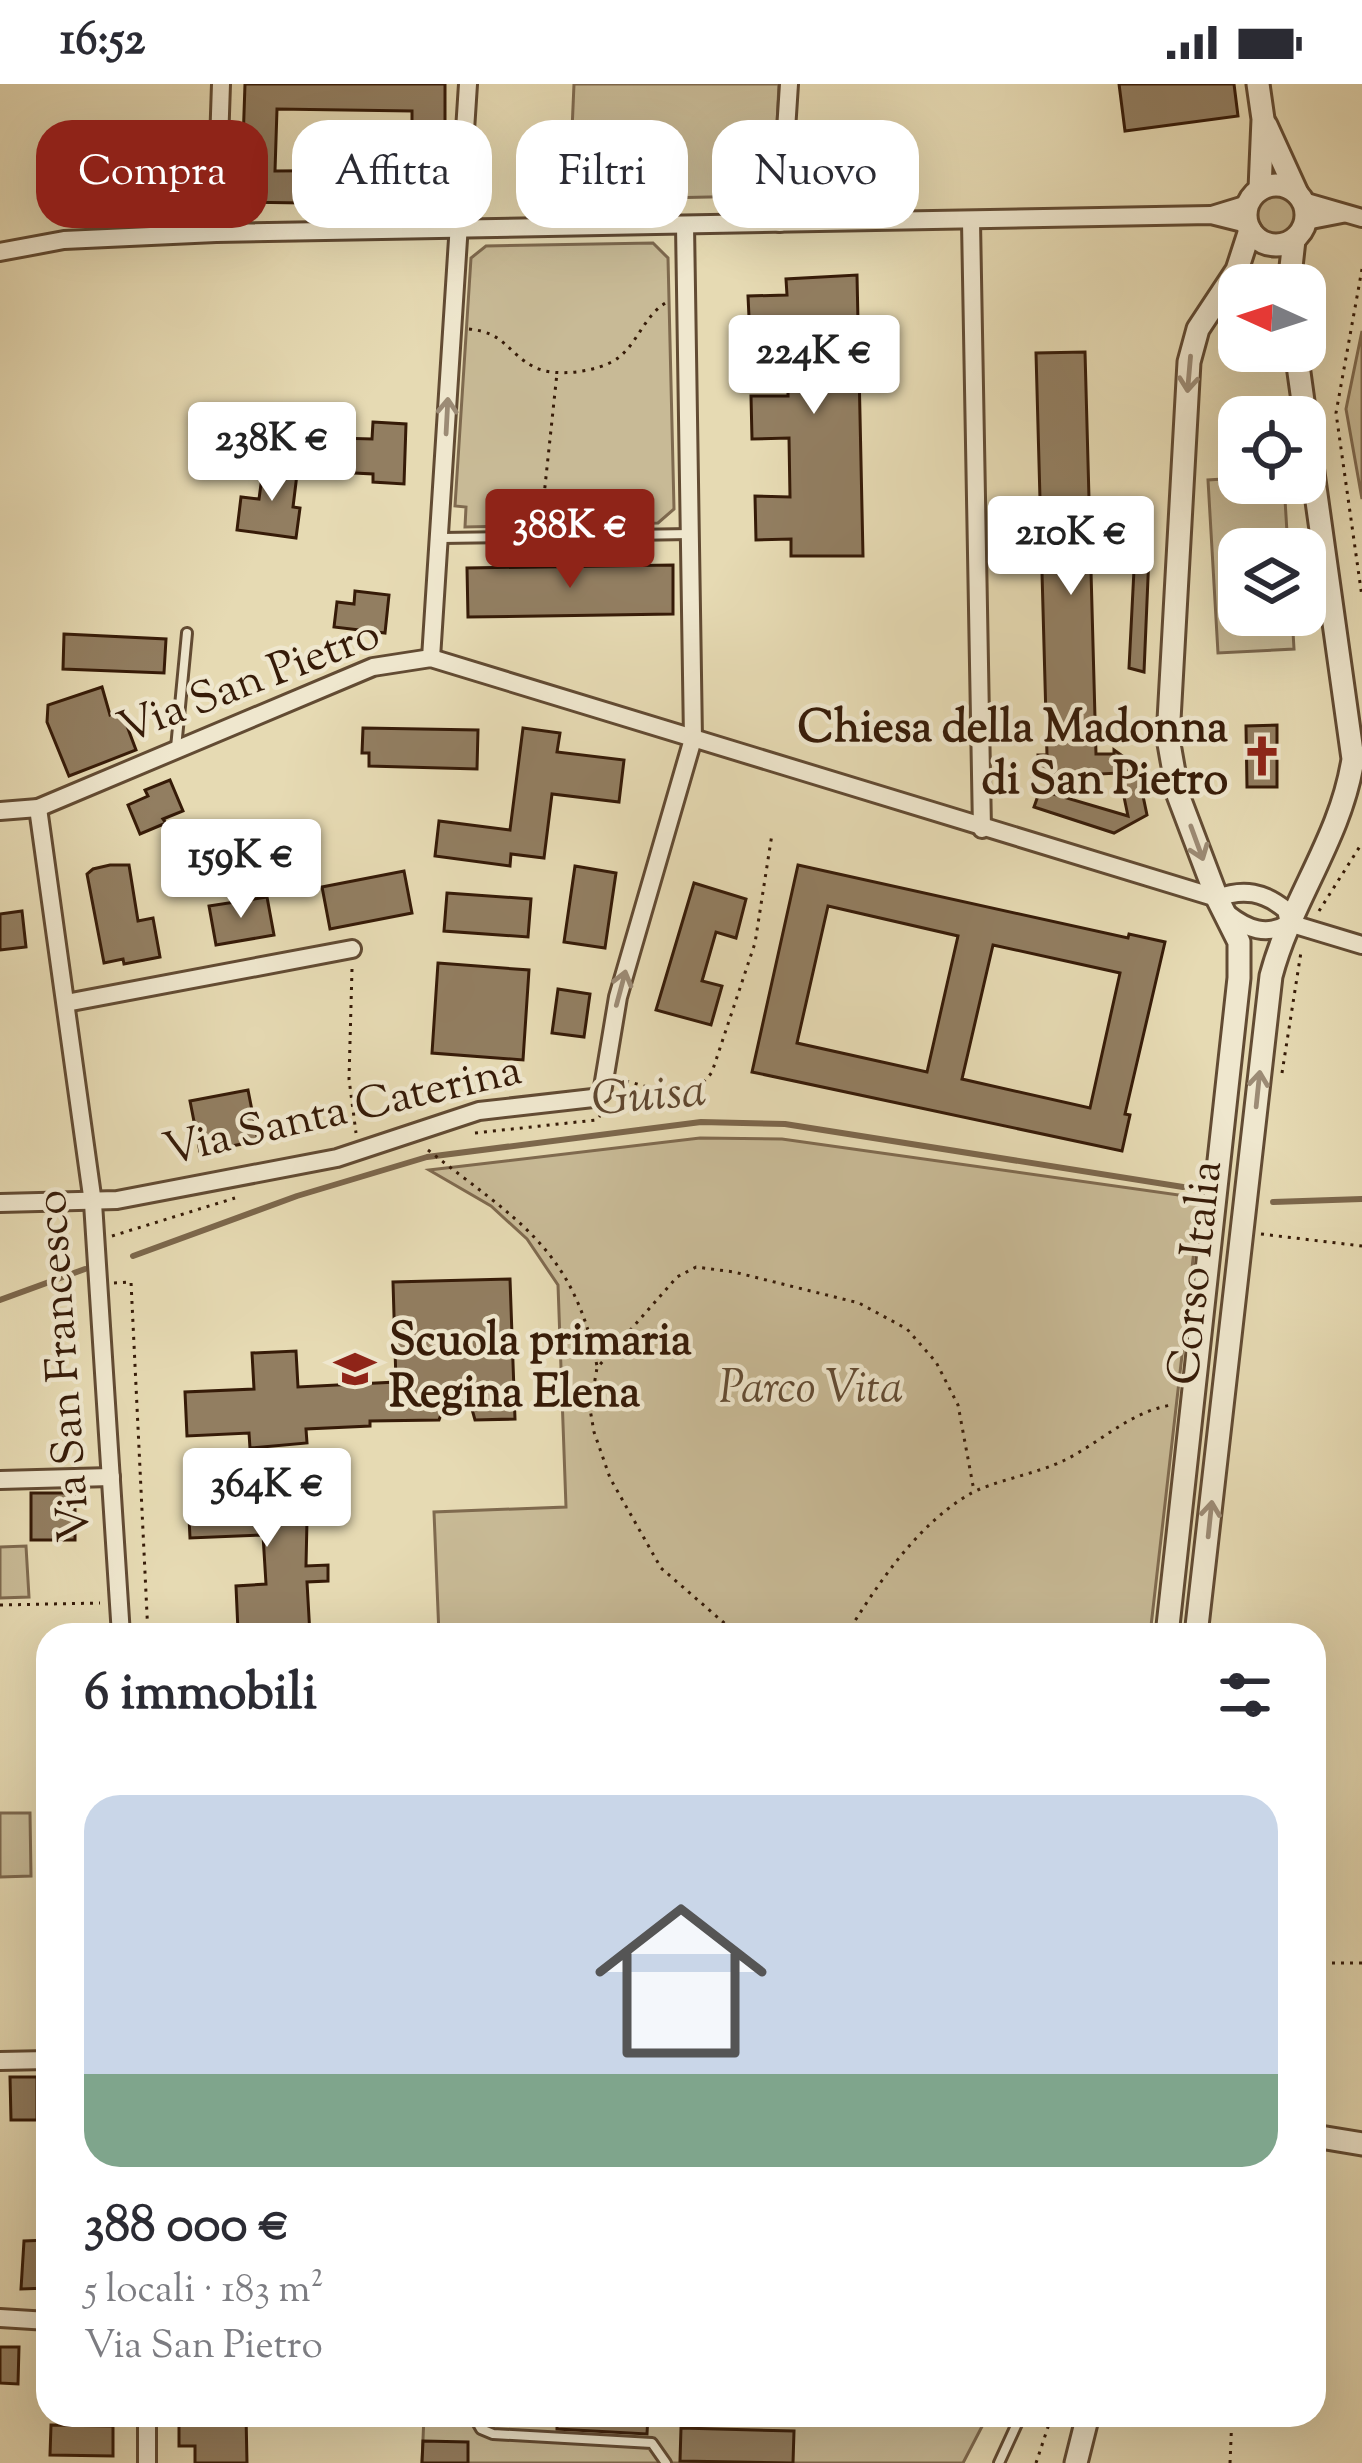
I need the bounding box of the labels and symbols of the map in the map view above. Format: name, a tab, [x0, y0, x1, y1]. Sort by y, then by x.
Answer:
north arrow	[1218, 264, 1326, 372]
pin: 224K €	[716, 315, 912, 417]
one-way arrow	[1177, 354, 1200, 393]
one-way arrow	[436, 397, 459, 436]
pin: 238K €	[174, 402, 370, 504]
pin: 388K €	[472, 489, 668, 591]
pin: 210K €	[973, 496, 1169, 598]
street label: Via San Pietro	[110, 604, 390, 764]
place label: Chiesa della Madonna di San Pietro	[798, 698, 1228, 815]
church icon: Chiesa della Madonna di San Pietro	[1239, 733, 1285, 779]
pin: 159K €	[143, 819, 339, 921]
one-way arrow	[1187, 823, 1209, 860]
one-way arrow	[612, 970, 634, 1008]
street label: Via Santa Caterina	[158, 1040, 528, 1186]
water label: Guisa	[589, 1059, 709, 1137]
one-way arrow	[1247, 1071, 1270, 1110]
street label: Corso Italia	[1154, 1158, 1242, 1388]
street label: Via San Francesco	[21, 1188, 111, 1544]
place label: Scuola primaria Regina Elena	[389, 1311, 692, 1428]
school or university icon: Scuola primaria Regina Elena	[332, 1346, 378, 1392]
park label: Parco Vita	[719, 1358, 903, 1423]
pin: 364K €	[169, 1448, 365, 1550]
one-way arrow	[1199, 1500, 1221, 1539]

